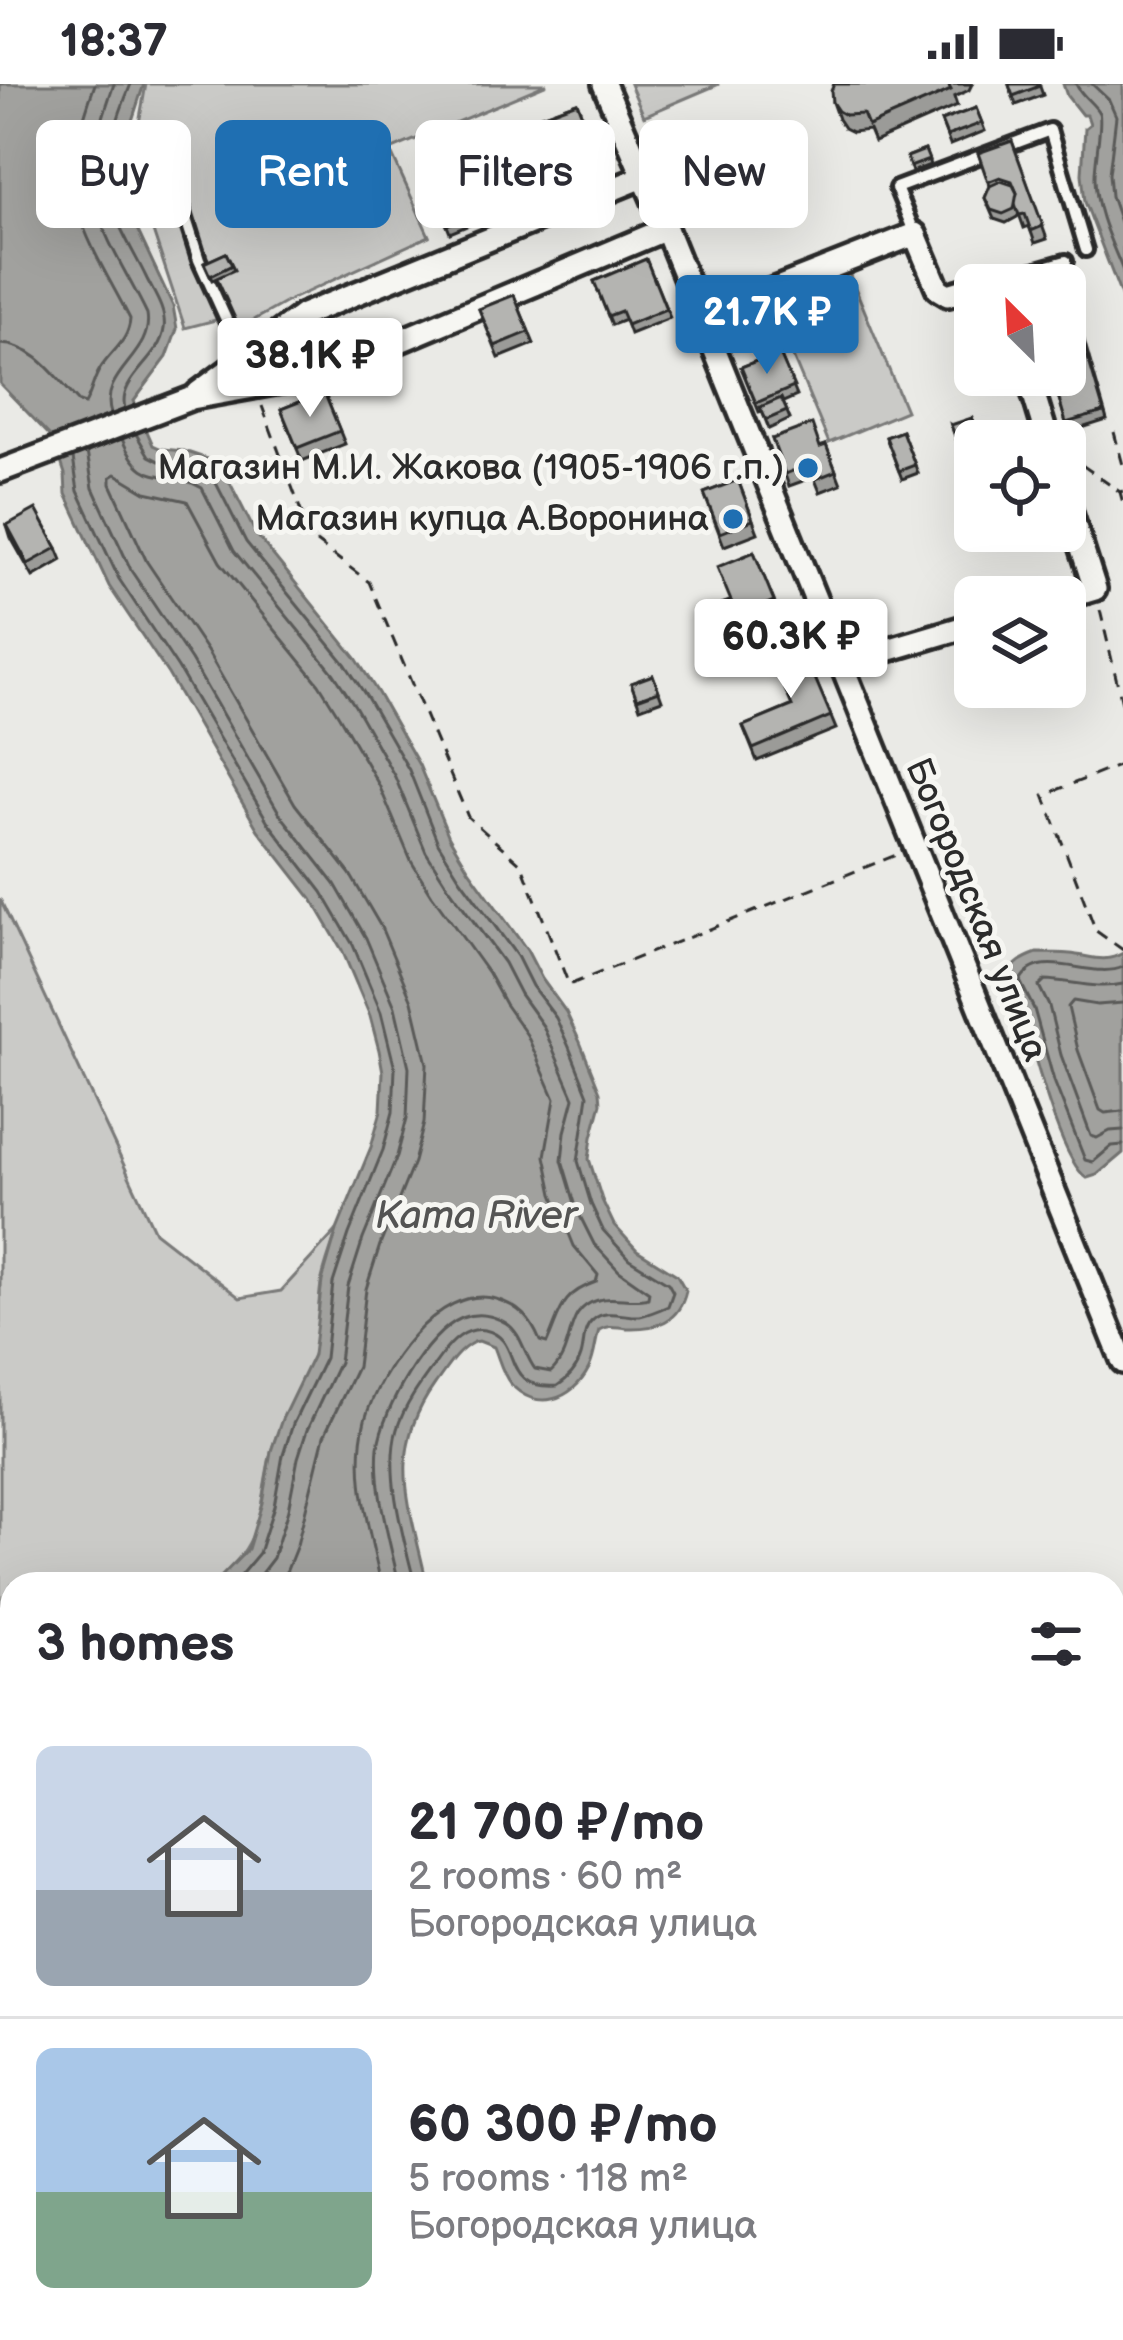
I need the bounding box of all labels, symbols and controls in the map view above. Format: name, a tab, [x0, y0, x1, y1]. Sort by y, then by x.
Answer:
text: 18:37	[60, 15, 168, 70]
chip: Buy	[36, 120, 191, 228]
chip: Rent	[215, 120, 391, 228]
chip: Filters	[415, 120, 615, 228]
chip: New	[639, 120, 808, 228]
north arrow	[954, 264, 1086, 396]
map controls	[954, 264, 1086, 708]
pin: 21.7K ₽	[656, 275, 878, 377]
text: 21.7K ₽	[703, 290, 831, 337]
pin: 38.1K ₽	[199, 318, 421, 420]
text: 38.1K ₽	[245, 333, 375, 380]
button: locate	[954, 420, 1086, 552]
place label: Магазин М.И. Жакова (1905-1906 г.п.)	[158, 447, 784, 490]
marker: Магазин М.И. Жакова (1905-1906 г.п.)	[795, 455, 821, 481]
place label: Магазин купца А.Воронина	[255, 498, 709, 541]
marker: Магазин купца А.Воронина	[720, 506, 746, 532]
button: layers	[954, 576, 1086, 708]
pin: 60.3K ₽	[680, 599, 902, 701]
text: 60.3K ₽	[721, 614, 861, 661]
street label: Богородская улица	[896, 752, 1056, 1068]
water label: Kama River	[375, 1193, 580, 1240]
icon: filters	[1023, 1611, 1089, 1677]
text: 3 homes	[36, 1614, 234, 1675]
text: 21 700 ₽/mo	[408, 1793, 704, 1854]
icon: home	[132, 1794, 276, 1938]
text: 2 rooms · 60 m²	[408, 1854, 683, 1901]
text: Богородская улица	[408, 1901, 757, 1948]
text: 60 300 ₽/mo	[408, 2095, 718, 2156]
icon: home	[132, 2096, 276, 2240]
text: 5 rooms · 118 m²	[408, 2156, 688, 2203]
text: Богородская улица	[408, 2203, 757, 2250]

